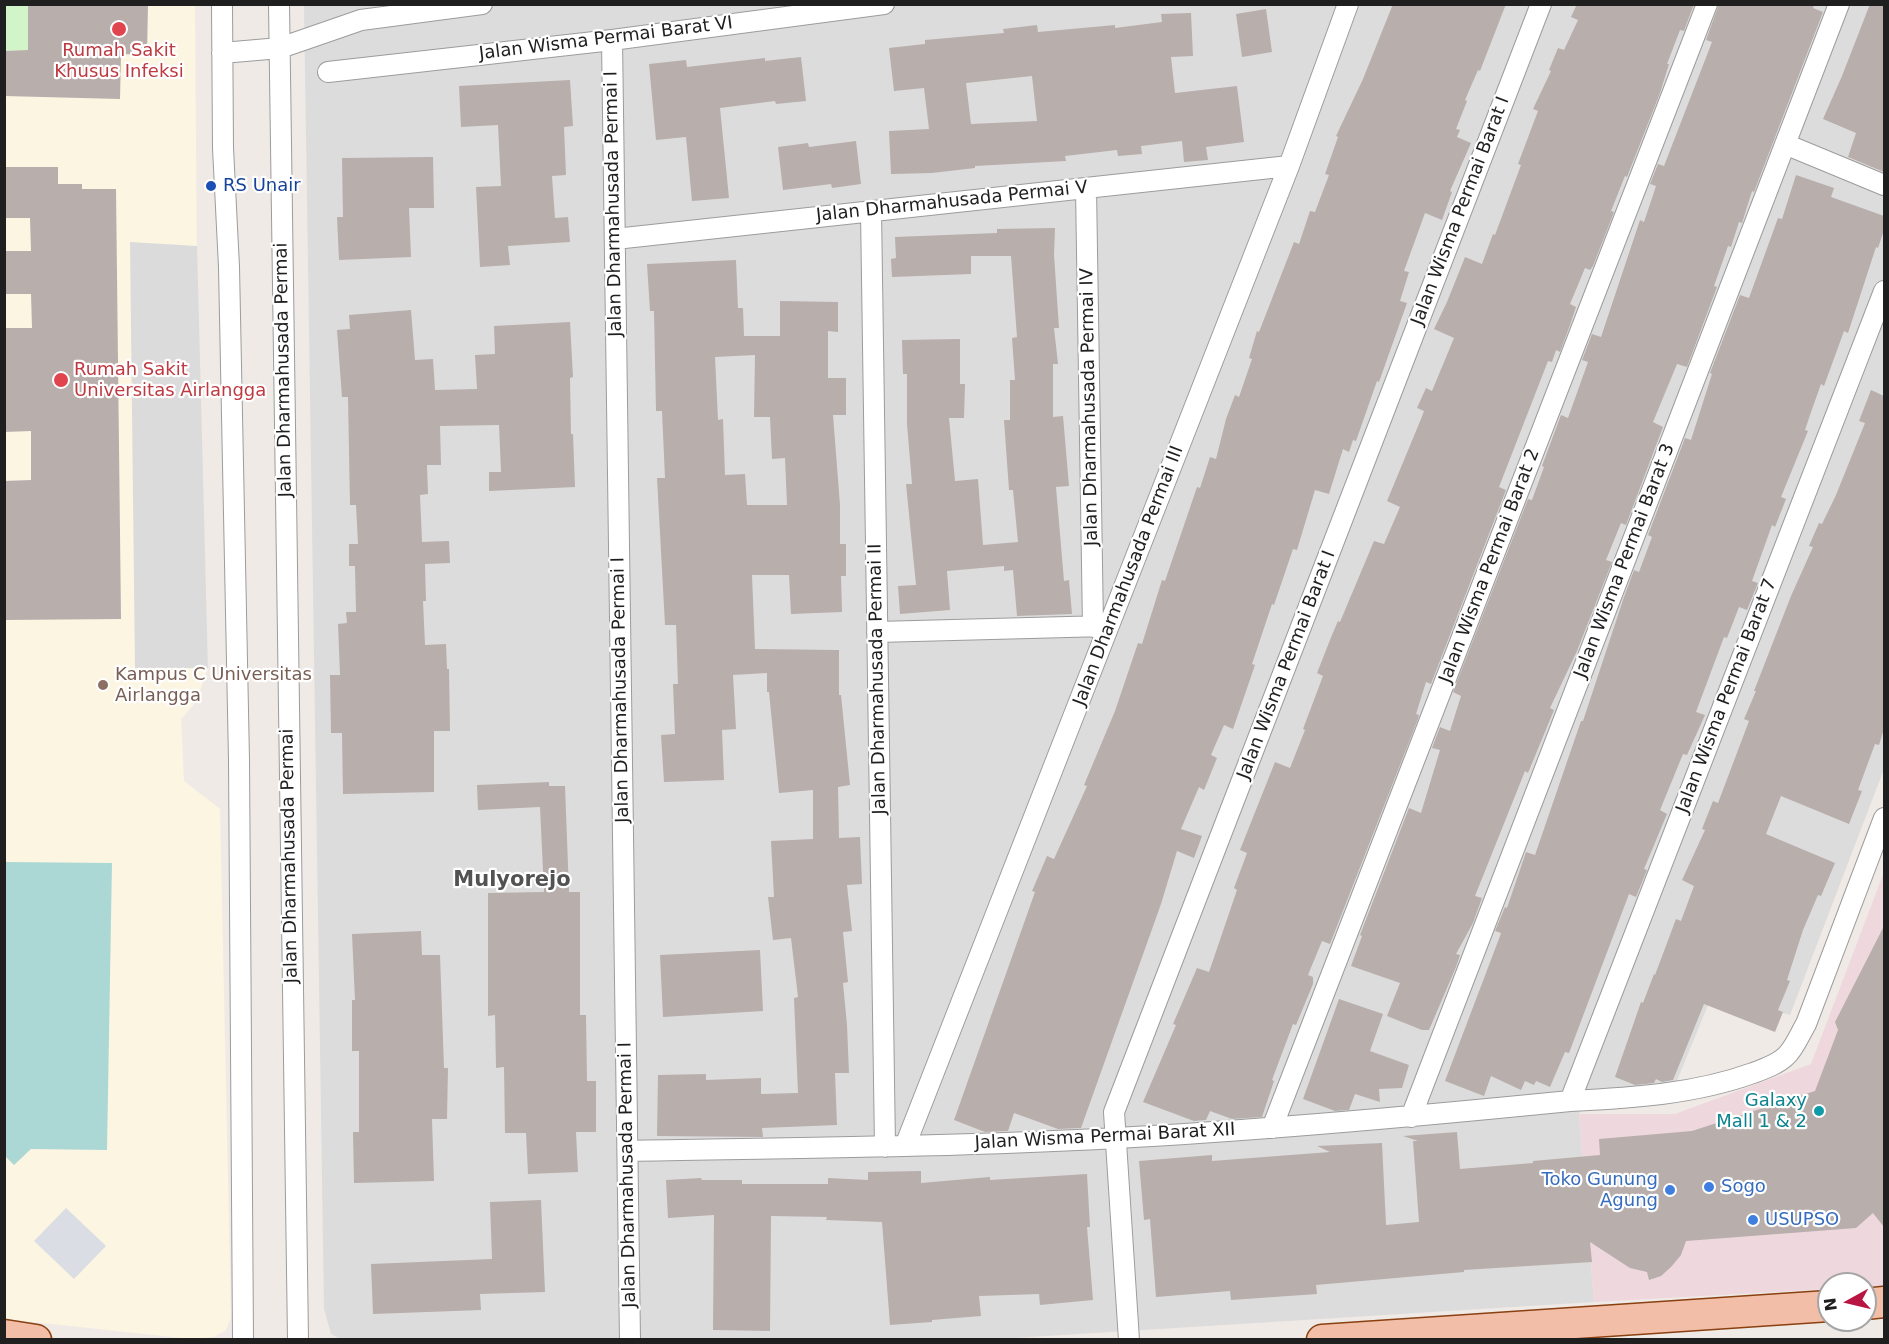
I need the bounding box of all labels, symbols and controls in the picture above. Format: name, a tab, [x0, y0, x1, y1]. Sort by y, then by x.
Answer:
street label: Jalan Wisma Permai Barat VI	[478, 13, 734, 65]
marker: Rumah Sakit Khusus Infeksi	[110, 20, 128, 38]
place label: Rumah Sakit Khusus Infeksi	[54, 40, 184, 82]
street label: Jalan Dharmahusada Permai I	[601, 71, 627, 337]
street label: Jalan Wisma Permai Barat I	[1407, 94, 1515, 328]
place label: RS Unair	[223, 175, 301, 197]
street label: Jalan Dharmahusada Permai V	[815, 177, 1089, 227]
marker: RS Unair	[204, 179, 218, 193]
street label: Jalan Dharmahusada Permai	[271, 242, 297, 498]
street label: Jalan Dharmahusada Permai IV	[1077, 268, 1103, 546]
place label: Rumah Sakit Universitas Airlangga	[74, 359, 266, 401]
marker: Rumah Sakit Universitas Airlangga	[52, 371, 70, 389]
street label: Jalan Wisma Permai Barat 3	[1570, 441, 1680, 681]
street label: Jalan Dharmahusada Permai III	[1069, 443, 1189, 709]
street label: Jalan Wisma Permai Barat 2	[1435, 446, 1545, 686]
street label: Jalan Dharmahusada Permai II	[865, 543, 891, 815]
street label: Jalan Wisma Permai Barat I	[1233, 548, 1341, 782]
street label: Jalan Dharmahusada Permai I	[608, 557, 634, 823]
street label: Jalan Wisma Permai Barat 7	[1672, 576, 1782, 816]
place label: Kampus C Universitas Airlangga	[115, 664, 312, 706]
marker: Kampus C Universitas Airlangga	[96, 678, 110, 692]
street label: Jalan Dharmahusada Permai	[277, 728, 303, 984]
district label: Mulyorejo	[453, 868, 571, 894]
street label: Jalan Dharmahusada Permai I	[615, 1042, 641, 1308]
place label: Galaxy Mall 1 & 2	[1716, 1090, 1807, 1132]
marker: Galaxy Mall 1 & 2	[1812, 1104, 1826, 1118]
street label: Jalan Wisma Permai Barat XII	[974, 1119, 1236, 1155]
place label: Toko Gunung Agung	[1542, 1169, 1658, 1212]
place label: Sogo	[1721, 1176, 1766, 1198]
marker: Sogo	[1702, 1180, 1716, 1194]
marker: Toko Gunung Agung	[1663, 1183, 1677, 1197]
place label: USUPSO	[1765, 1209, 1839, 1231]
marker: USUPSO	[1746, 1213, 1760, 1227]
north arrow	[1817, 1272, 1877, 1332]
text: N	[1820, 1296, 1841, 1312]

